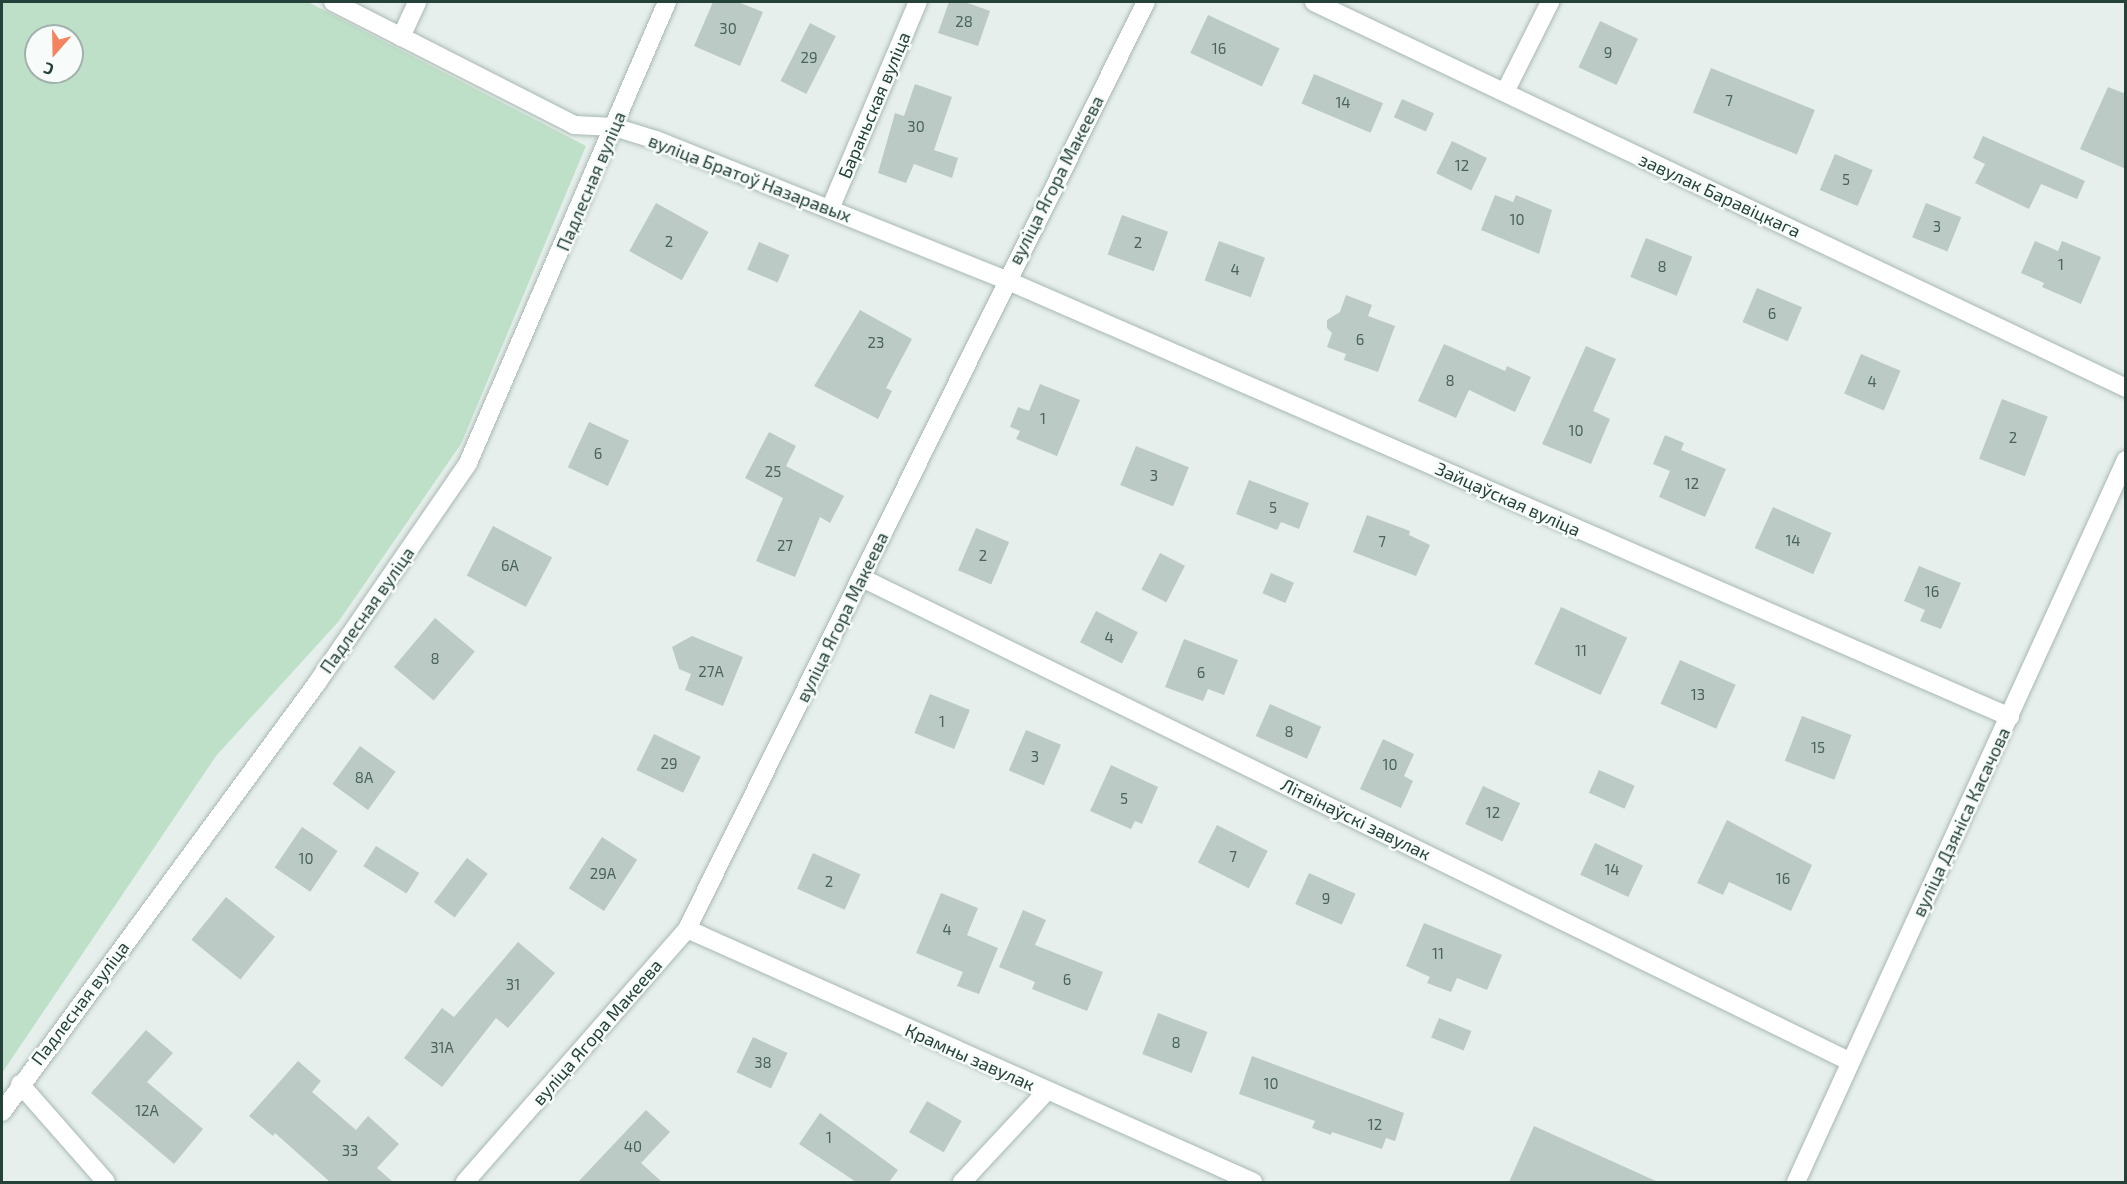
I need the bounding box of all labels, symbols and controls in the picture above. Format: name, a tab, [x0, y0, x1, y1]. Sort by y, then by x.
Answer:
house number: 28	[955, 13, 973, 31]
house number: 30	[719, 20, 737, 38]
north arrow	[24, 24, 84, 84]
street label: Бараньская вуліца	[833, 28, 915, 182]
house number: 16	[1212, 40, 1226, 58]
house number: 9	[1604, 44, 1612, 62]
house number: 29	[800, 49, 818, 67]
text: С	[41, 59, 56, 80]
street label: вуліца Ягора Макеева	[1004, 92, 1108, 268]
house number: 7	[1725, 92, 1733, 110]
house number: 14	[1335, 94, 1351, 112]
street label: Падлесная вуліца	[552, 108, 630, 254]
house number: 30	[907, 118, 925, 136]
street label: вуліца Братоў Назаравых	[646, 129, 854, 227]
street label: завулак Баравіцкага	[1636, 148, 1804, 242]
house number: 12	[1455, 157, 1469, 175]
house number: 5	[1842, 171, 1850, 189]
house number: 10	[1509, 211, 1525, 229]
house number: 3	[1933, 218, 1941, 236]
house number: 2	[665, 233, 673, 251]
house number: 2	[1134, 234, 1142, 252]
house number: 1	[2058, 256, 2064, 274]
house number: 8	[1657, 258, 1667, 276]
house number: 4	[1230, 261, 1240, 279]
house number: 6	[1768, 305, 1776, 323]
house number: 6	[1356, 331, 1364, 349]
house number: 23	[868, 334, 884, 352]
house number: 8	[1445, 372, 1455, 390]
house number: 4	[1867, 373, 1877, 391]
house number: 1	[1040, 410, 1046, 428]
house number: 10	[1568, 422, 1584, 440]
house number: 2	[2009, 429, 2017, 447]
house number: 6	[594, 445, 602, 463]
street label: Зайцаўская вуліца	[1432, 457, 1584, 541]
house number: 25	[765, 463, 781, 481]
house number: 3	[1150, 467, 1158, 485]
house number: 12	[1685, 475, 1699, 493]
house number: 5	[1269, 499, 1277, 517]
street label: вуліца Ягора Макеева	[791, 528, 893, 706]
house number: 14	[1785, 532, 1801, 550]
house number: 7	[1378, 533, 1386, 551]
house number: 27	[777, 537, 793, 555]
street label: Падлесная вуліца	[315, 543, 419, 677]
house number: 2	[979, 547, 987, 565]
house number: 6А	[501, 557, 519, 575]
house number: 16	[1925, 583, 1939, 601]
house number: 4	[1104, 629, 1114, 647]
house number: 11	[1575, 642, 1587, 660]
house number: 8	[430, 650, 440, 668]
house number: 27А	[698, 663, 724, 681]
house number: 6	[1197, 664, 1205, 682]
house number: 13	[1691, 686, 1705, 704]
house number: 1	[939, 713, 945, 731]
house number: 8	[1284, 723, 1294, 741]
street label: вуліца Дзяніса Касачова	[1908, 724, 2014, 920]
house number: 15	[1811, 739, 1825, 757]
house number: 3	[1031, 748, 1039, 766]
house number: 29	[660, 755, 678, 773]
house number: 10	[1382, 756, 1398, 774]
house number: 8А	[355, 769, 373, 787]
street label: Літвінаўскі завулак	[1278, 773, 1434, 865]
house number: 5	[1120, 790, 1128, 808]
house number: 12	[1486, 804, 1500, 822]
house number: 7	[1229, 848, 1237, 866]
house number: 10	[298, 850, 314, 868]
house number: 14	[1604, 861, 1620, 879]
house number: 29А	[590, 865, 616, 883]
house number: 16	[1776, 870, 1790, 888]
house number: 2	[825, 873, 833, 891]
house number: 9	[1322, 890, 1330, 908]
house number: 4	[942, 921, 952, 939]
street label: Падлесная вуліца	[26, 937, 134, 1069]
house number: 11	[1432, 945, 1444, 963]
street label: вуліца Ягора Макеева	[528, 954, 666, 1110]
house number: 6	[1063, 971, 1071, 989]
house number: 31	[506, 976, 520, 994]
street label: Крамны завулак	[902, 1019, 1038, 1095]
house number: 8	[1171, 1034, 1181, 1052]
house number: 31А	[430, 1039, 454, 1057]
house number: 38	[754, 1054, 772, 1072]
house number: 10	[1263, 1075, 1279, 1093]
house number: 12А	[135, 1102, 159, 1120]
house number: 12	[1368, 1116, 1382, 1134]
house number: 1	[826, 1129, 832, 1147]
house number: 40	[624, 1138, 642, 1156]
house number: 33	[342, 1142, 358, 1160]

